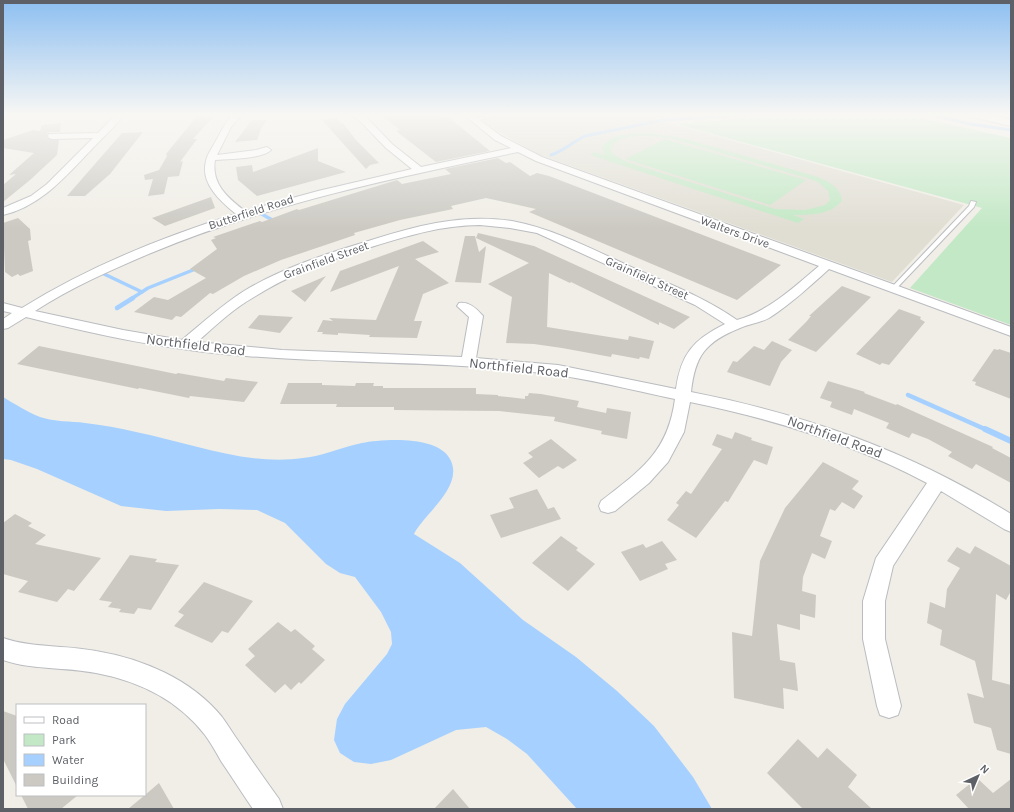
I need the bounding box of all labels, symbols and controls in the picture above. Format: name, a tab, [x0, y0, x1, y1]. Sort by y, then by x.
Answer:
street label: Butterfield Road	[206, 192, 296, 232]
street label: Walters Drive	[699, 213, 771, 251]
street label: Grainfield Street	[282, 238, 371, 282]
street label: Grainfield Street	[603, 253, 691, 303]
street label: Northfield Road	[145, 330, 247, 360]
street label: Northfield Road	[468, 354, 570, 382]
street label: Northfield Road	[785, 412, 885, 462]
legend	[16, 704, 146, 796]
text: Road	[52, 713, 80, 727]
text: Park	[52, 733, 77, 747]
text: Water	[52, 753, 85, 767]
north arrow	[958, 756, 998, 796]
text: N	[977, 762, 992, 777]
text: Building	[52, 773, 99, 787]

